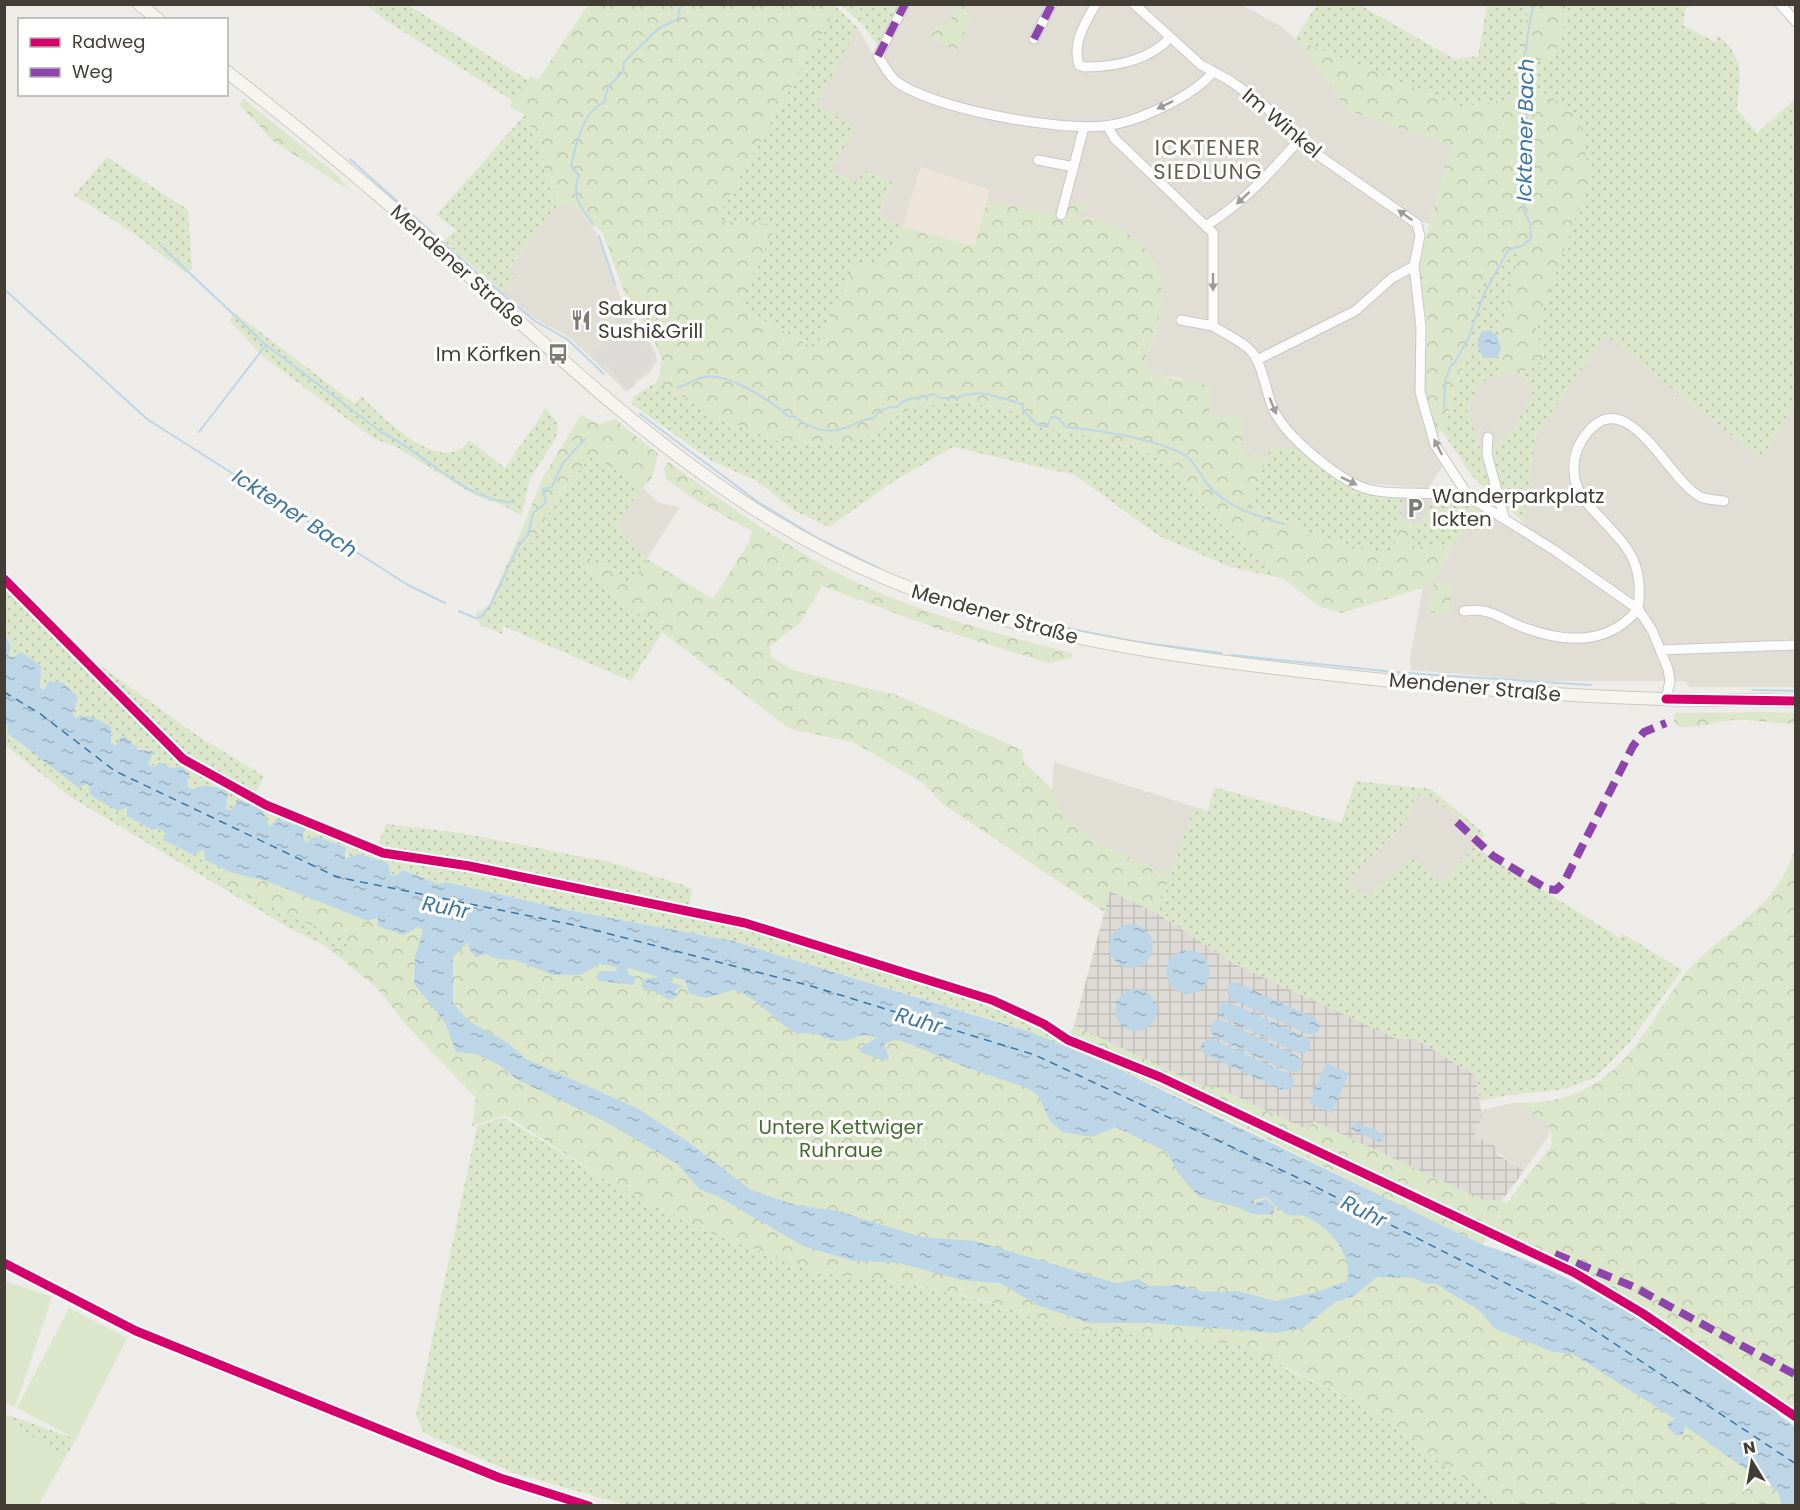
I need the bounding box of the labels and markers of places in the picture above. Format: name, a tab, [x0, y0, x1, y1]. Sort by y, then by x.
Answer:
place label: Sakura Sushi&Grill	[598, 294, 703, 345]
restaurant icon: Sakura Sushi&Grill	[569, 308, 593, 332]
place label: Im Körfken	[436, 340, 541, 368]
bus stop icon: Im Körfken	[546, 342, 570, 366]
place label: Wanderparkplatz Ickten	[1432, 482, 1604, 533]
parking icon: Wanderparkplatz Ickten	[1403, 496, 1427, 520]

